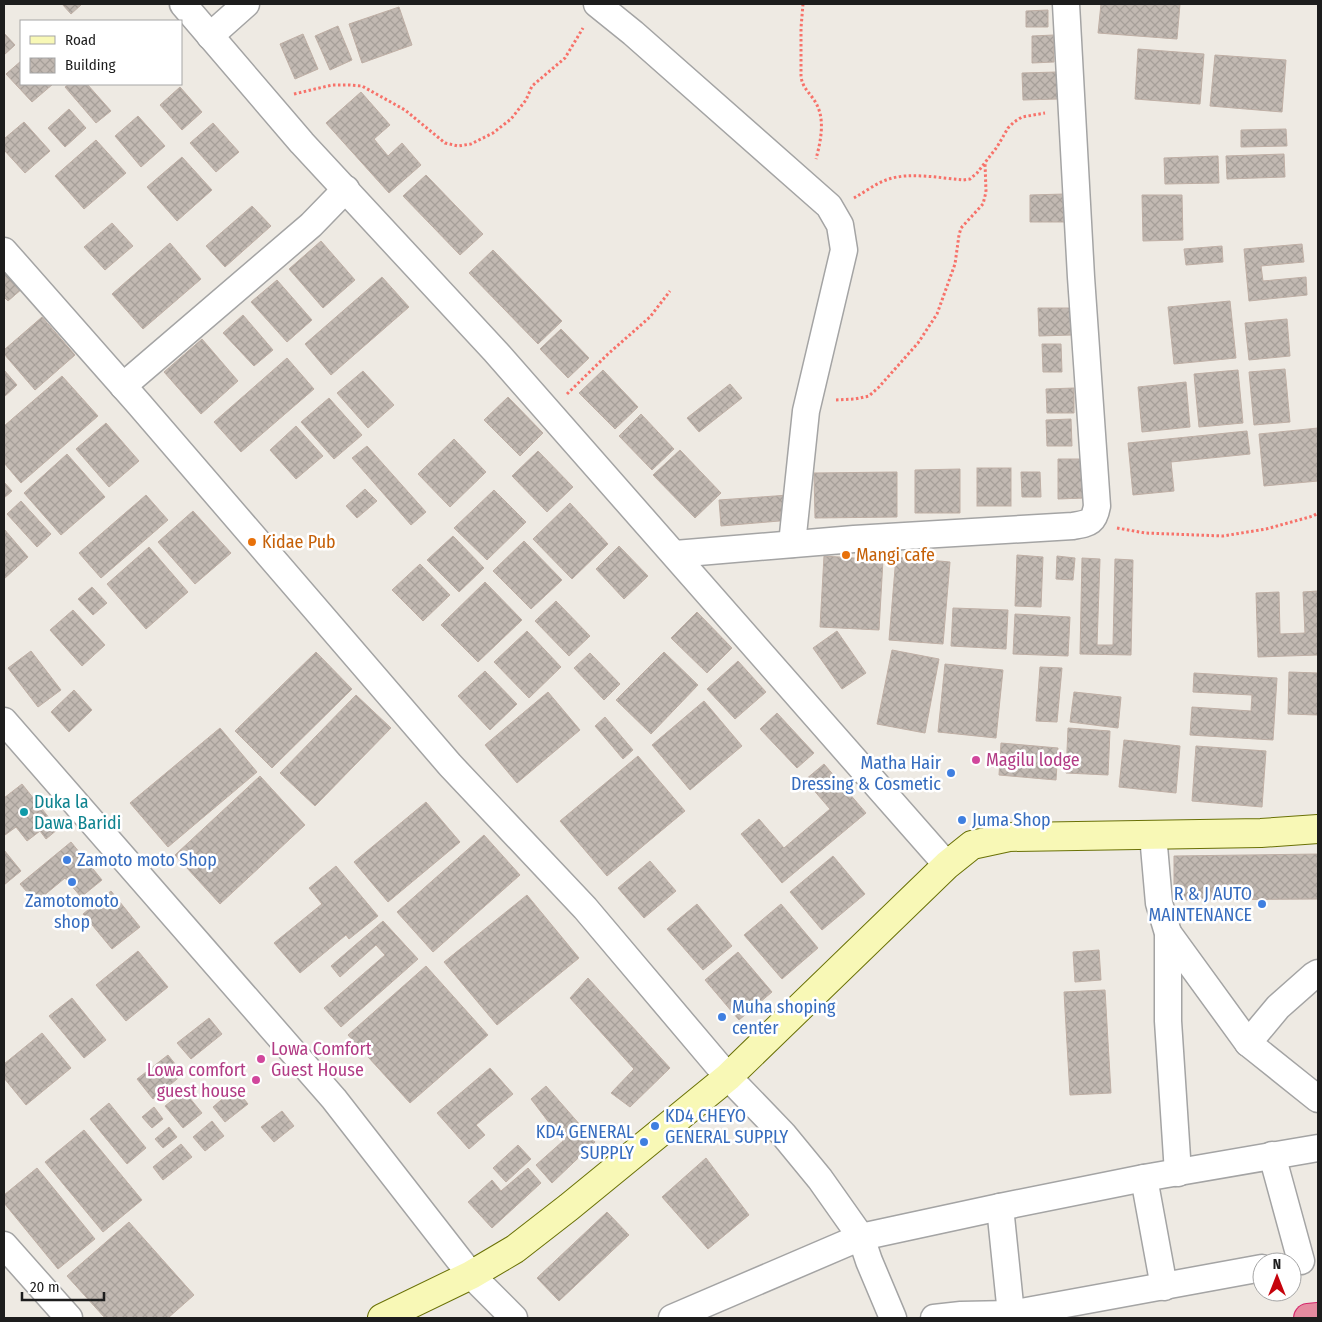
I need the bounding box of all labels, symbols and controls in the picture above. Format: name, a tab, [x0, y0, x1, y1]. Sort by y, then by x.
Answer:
legend	[20, 20, 182, 85]
text: Road	[65, 31, 96, 49]
text: Building	[65, 56, 116, 74]
place label: Kidae Pub	[262, 531, 336, 553]
marker: Kidae Pub	[246, 536, 258, 548]
place label: Mangi cafe	[856, 544, 935, 566]
marker: Mangi cafe	[840, 549, 852, 561]
place label: Magilu lodge	[986, 749, 1080, 771]
place label: Matha Hair Dressing & Cosmetic	[791, 752, 942, 795]
marker: Magilu lodge	[970, 754, 982, 766]
marker: Matha Hair Dressing & Cosmetic	[945, 767, 957, 779]
place label: Duka la Dawa Baridi	[34, 791, 121, 834]
marker: Duka la Dawa Baridi	[18, 806, 30, 818]
place label: Juma Shop	[972, 809, 1051, 831]
marker: Juma Shop	[956, 814, 968, 826]
place label: Zamoto moto Shop	[77, 849, 217, 871]
marker: Zamoto moto Shop	[61, 854, 73, 866]
marker: Zamotomoto shop	[66, 876, 78, 888]
place label: R & J AUTO MAINTENANCE	[1148, 883, 1252, 926]
place label: Zamotomoto shop	[25, 890, 119, 933]
marker: R & J AUTO MAINTENANCE	[1256, 898, 1268, 910]
place label: Muha shoping center	[732, 996, 836, 1039]
marker: Muha shoping center	[716, 1011, 728, 1023]
place label: Lowa Comfort Guest House	[271, 1038, 372, 1081]
marker: Lowa Comfort Guest House	[255, 1053, 267, 1065]
place label: Lowa comfort guest house	[147, 1059, 246, 1102]
marker: Lowa comfort guest house	[250, 1074, 262, 1086]
place label: KD4 CHEYO GENERAL SUPPLY	[665, 1105, 788, 1148]
marker: KD4 CHEYO GENERAL SUPPLY	[649, 1120, 661, 1132]
place label: KD4 GENERAL SUPPLY	[536, 1121, 634, 1164]
marker: KD4 GENERAL SUPPLY	[638, 1136, 650, 1148]
north arrow	[1252, 1252, 1302, 1302]
text: N	[1273, 1256, 1281, 1273]
scale bar	[22, 1270, 105, 1302]
text: 20 m	[30, 1278, 60, 1296]

